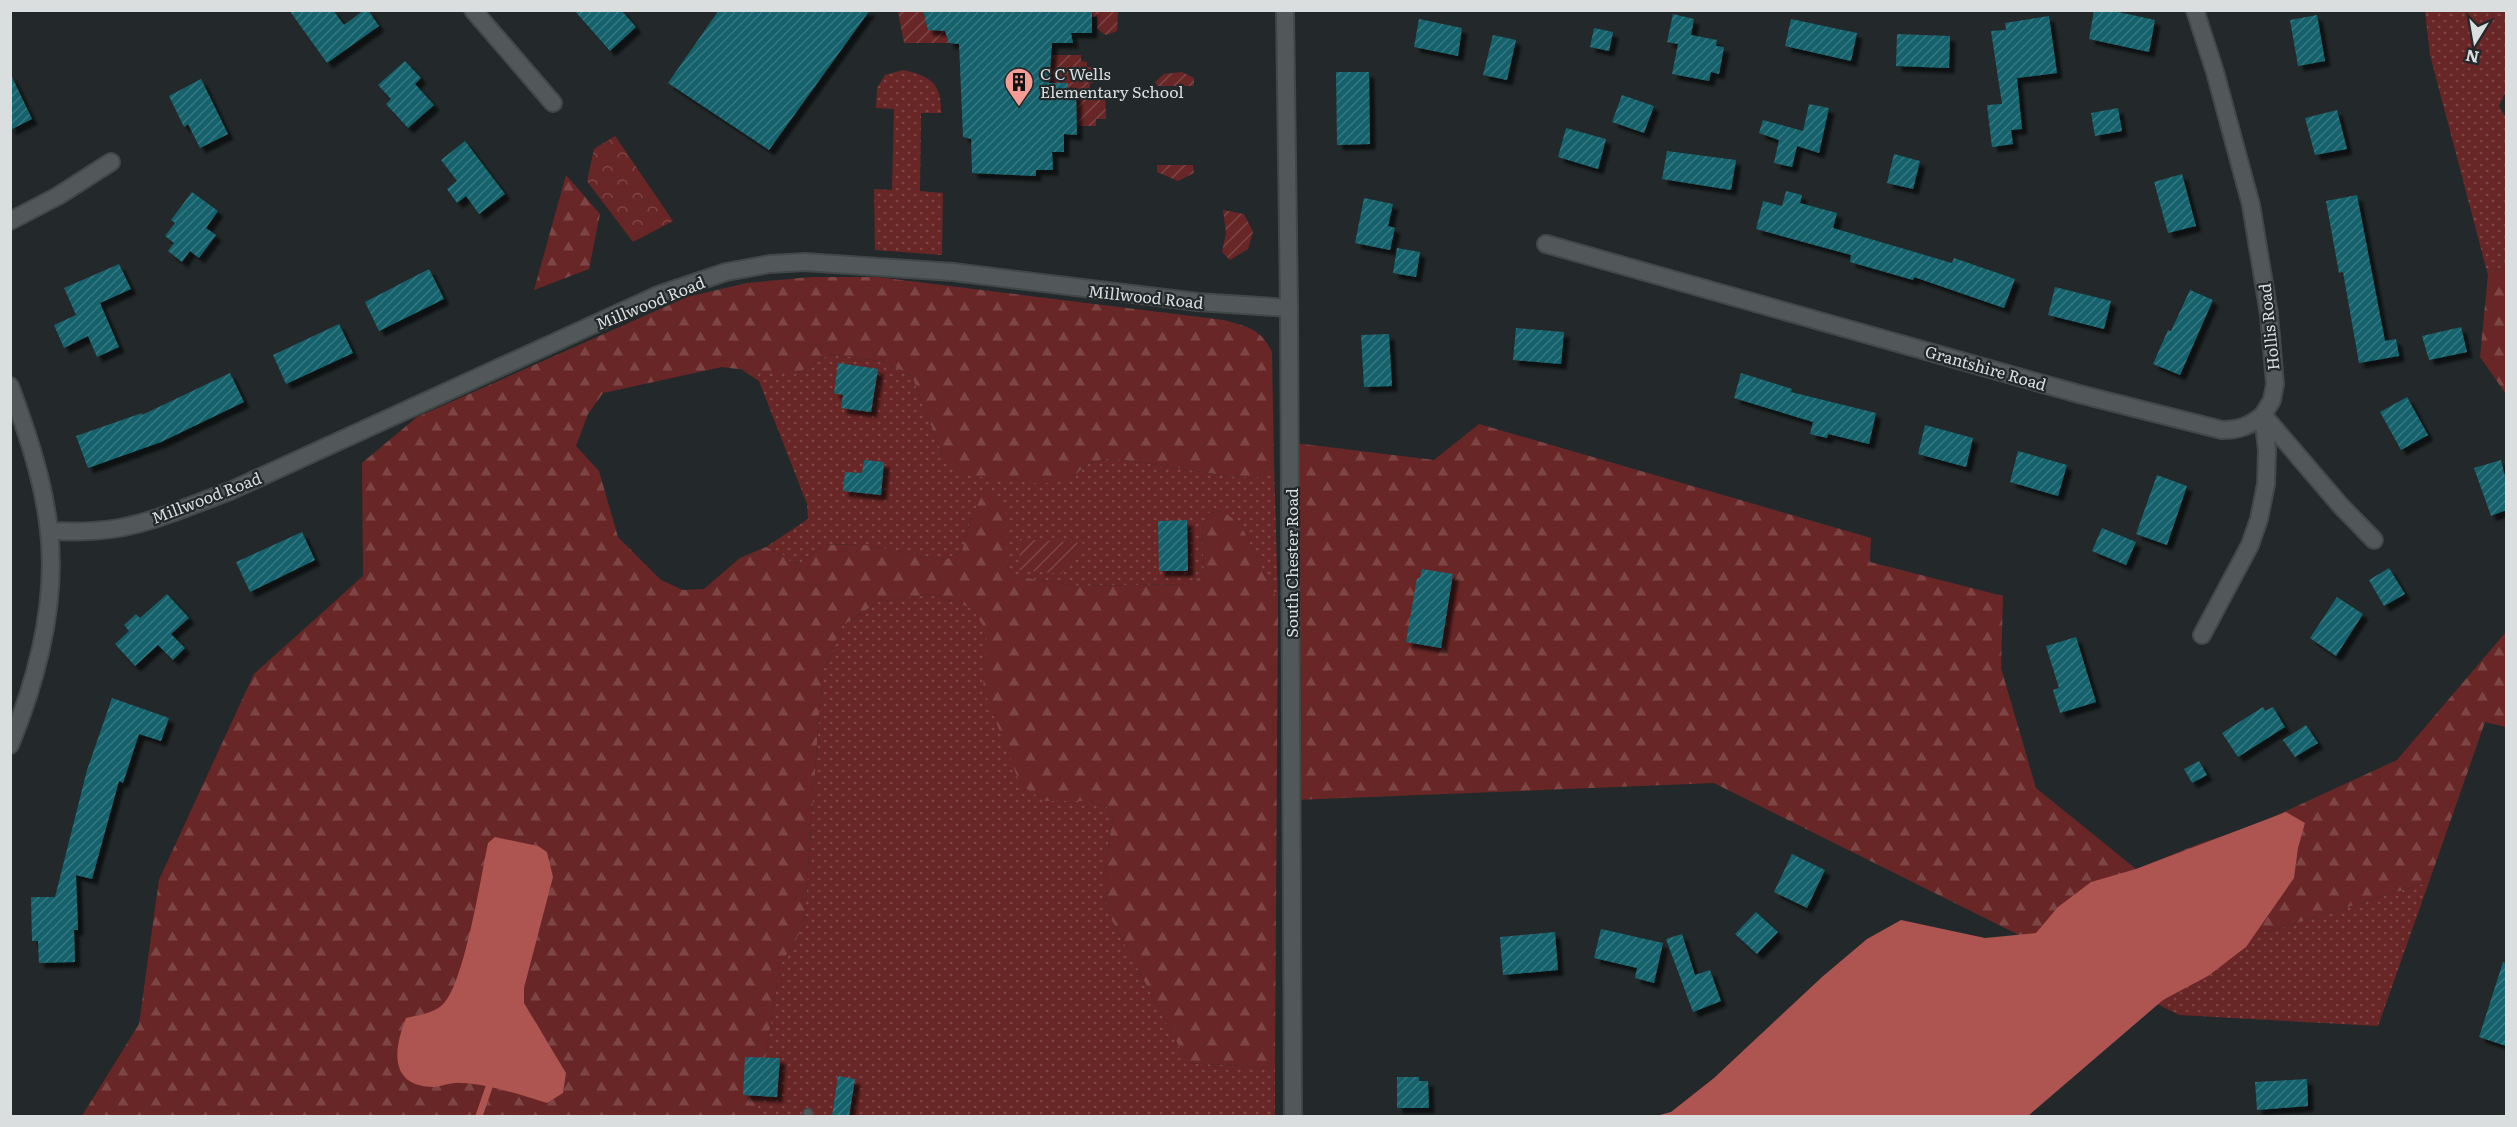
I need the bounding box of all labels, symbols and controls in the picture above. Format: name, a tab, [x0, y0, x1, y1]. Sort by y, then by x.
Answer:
north arrow	[2445, 12, 2505, 72]
text: N	[2463, 45, 2481, 71]
place label: C C Wells Elementary School	[1040, 61, 1184, 103]
building icon: C C Wells Elementary School	[1003, 66, 1035, 108]
street label: Millwood Road	[592, 269, 708, 335]
street label: Millwood Road	[1087, 278, 1205, 314]
street label: Hollis Road	[2251, 282, 2285, 372]
street label: Grantshire Road	[1923, 338, 2050, 396]
street label: Millwood Road	[148, 465, 265, 529]
street label: South Chester Road	[1279, 488, 1303, 638]

